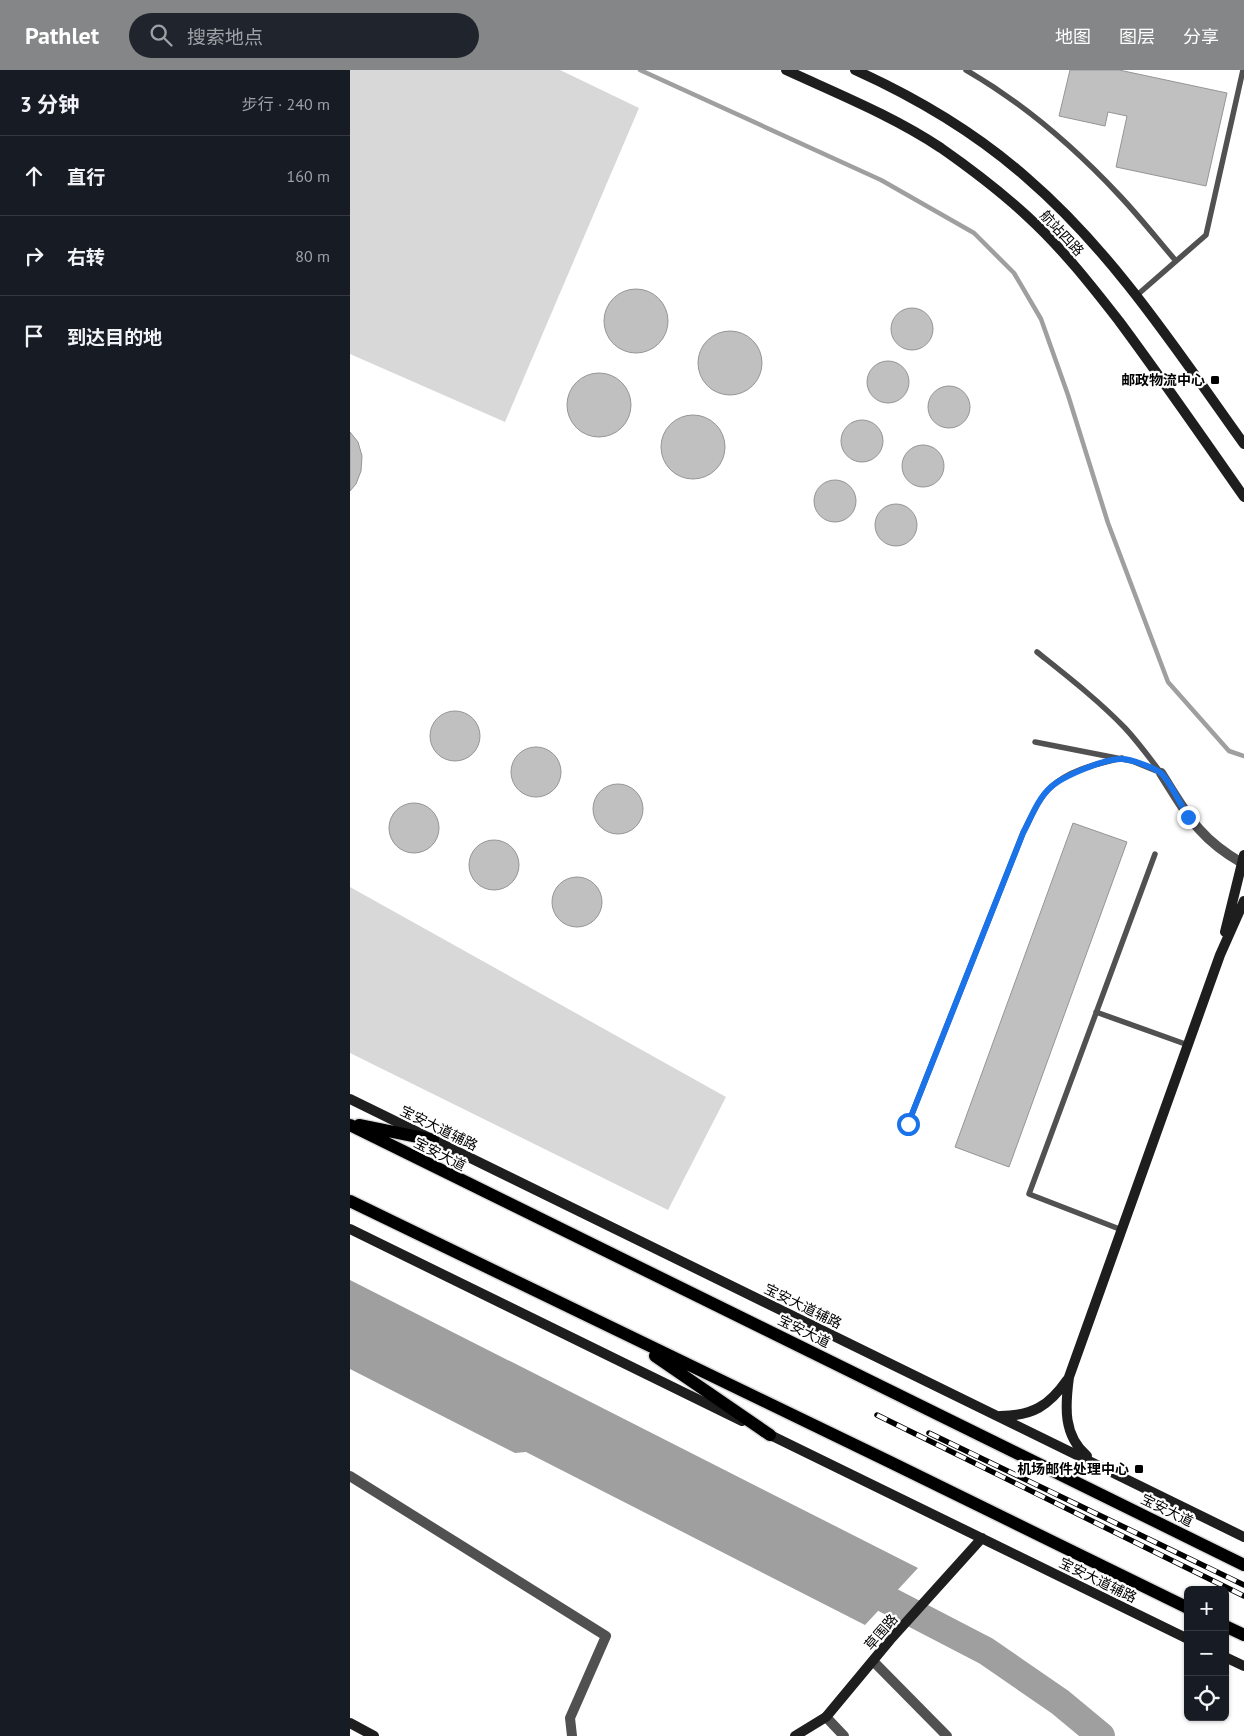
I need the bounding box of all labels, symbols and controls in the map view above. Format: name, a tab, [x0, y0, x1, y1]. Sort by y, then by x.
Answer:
search box	[129, 13, 479, 58]
text: Pathlet	[25, 20, 99, 51]
icon: search	[147, 21, 175, 49]
text: 搜索地点	[187, 25, 263, 49]
text: 地图	[1055, 25, 1091, 48]
text: 图层	[1119, 25, 1155, 48]
text: 分享	[1183, 25, 1219, 48]
text: 3 分钟	[20, 91, 79, 118]
text: 步行 · 240 m	[242, 94, 330, 114]
icon: ahead	[20, 162, 48, 190]
text: 直行	[67, 165, 105, 189]
text: 160 m	[287, 166, 330, 186]
street label: 航站四路	[1036, 206, 1088, 260]
icon: right	[20, 242, 48, 270]
text: 右转	[67, 245, 105, 269]
text: 80 m	[295, 246, 330, 266]
icon: arrive	[20, 322, 48, 350]
text: 到达目的地	[67, 325, 162, 349]
place label: 邮政物流中心	[1121, 371, 1205, 389]
marker: 邮政物流中心	[1209, 374, 1221, 386]
route end	[1177, 806, 1200, 829]
street label: 宝安大道辅路	[398, 1102, 480, 1154]
route start	[897, 1113, 920, 1136]
street label: 宝安大道	[411, 1134, 469, 1174]
street label: 宝安大道辅路	[762, 1280, 844, 1332]
street label: 宝安大道	[775, 1311, 833, 1351]
place label: 机场邮件处理中心	[1017, 1460, 1129, 1478]
marker: 机场邮件处理中心	[1133, 1463, 1145, 1475]
street label: 宝安大道	[1138, 1490, 1196, 1530]
street label: 宝安大道辅路	[1056, 1553, 1140, 1607]
map controls	[1184, 1586, 1229, 1721]
button: +	[1184, 1586, 1229, 1631]
street label: 草围路	[860, 1610, 902, 1654]
button: −	[1184, 1631, 1229, 1676]
button: locate	[1184, 1676, 1229, 1721]

